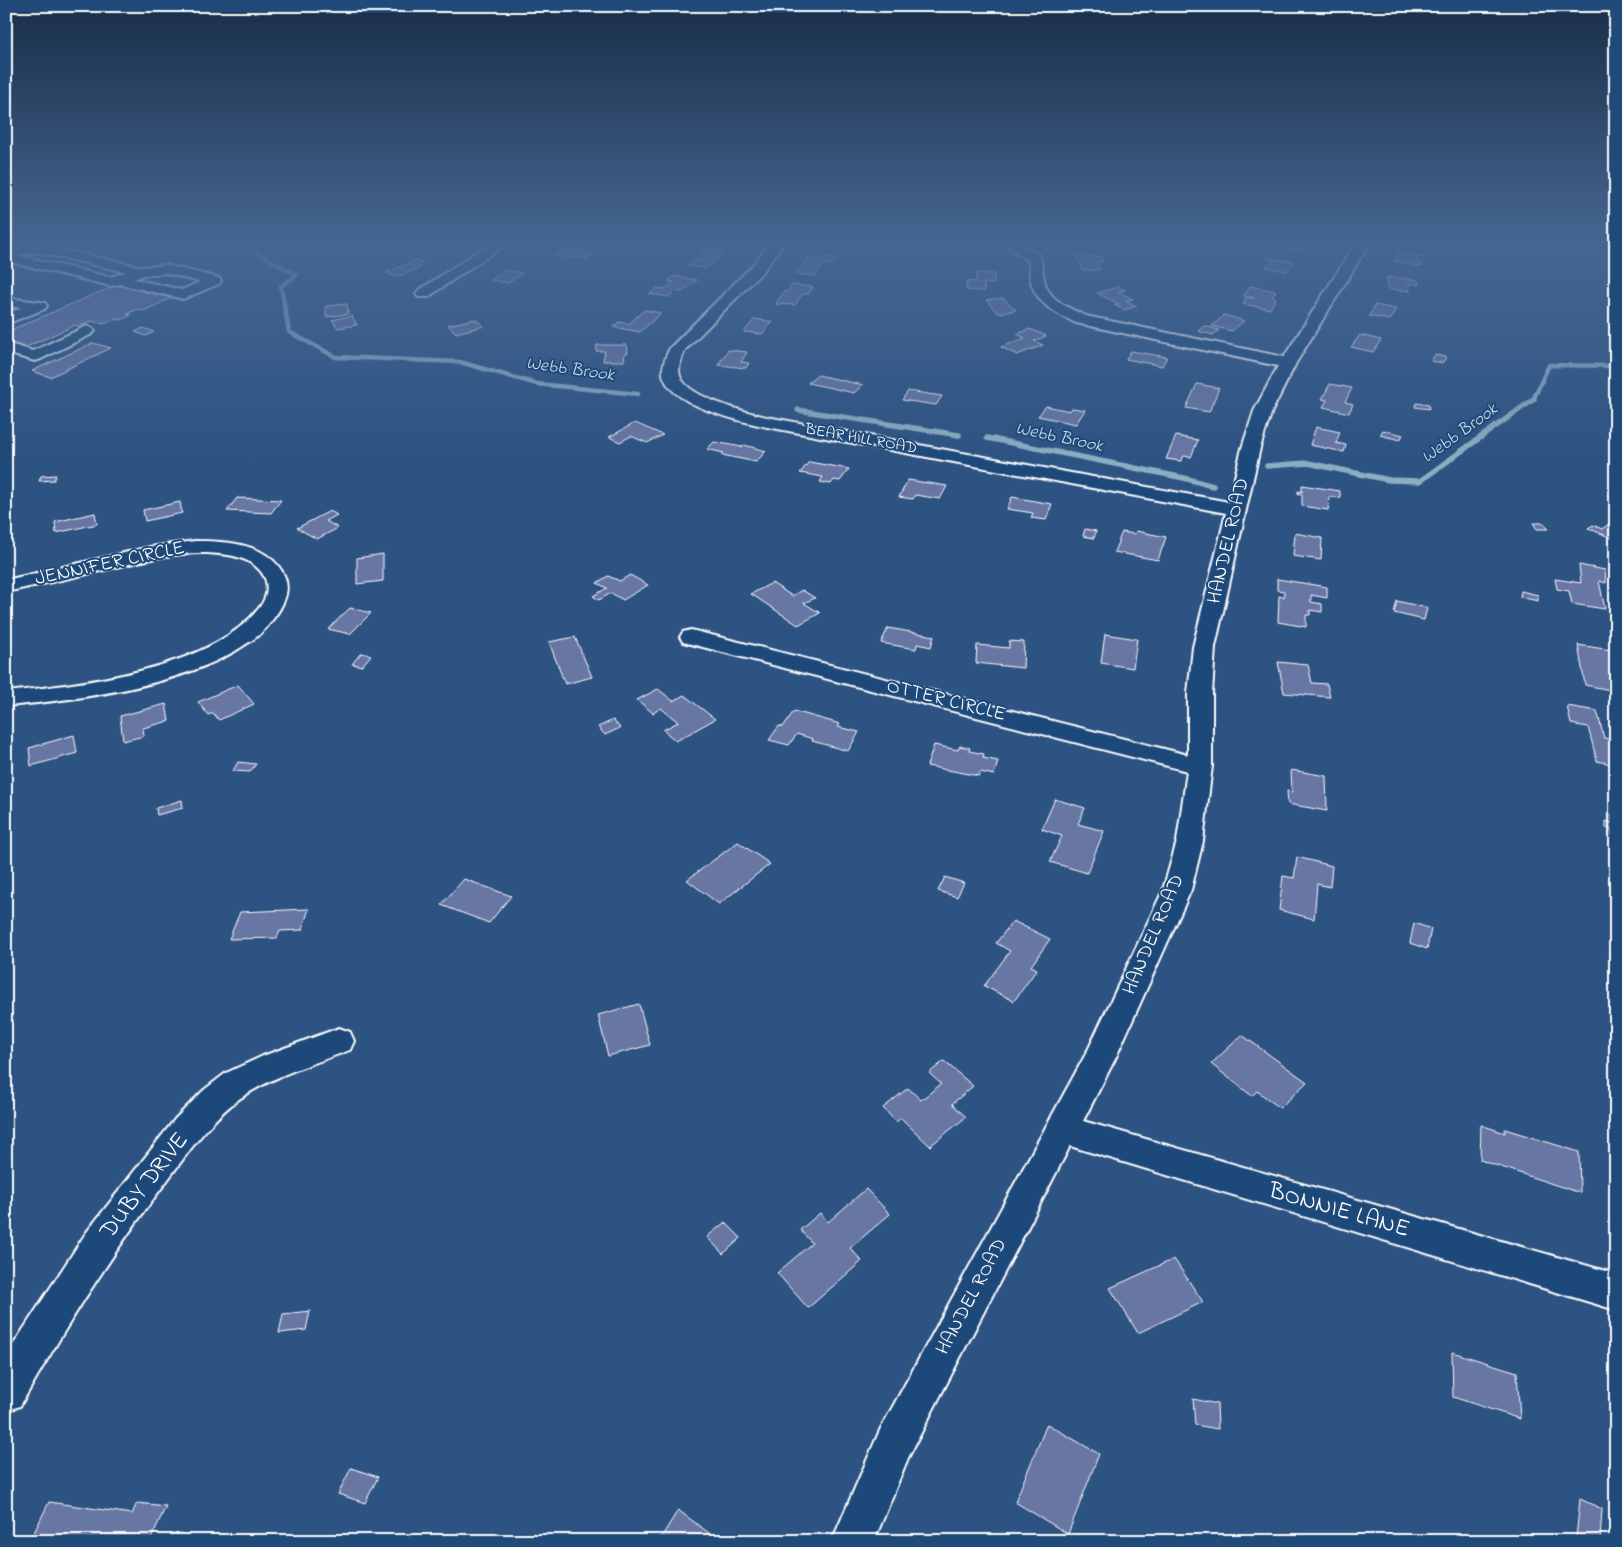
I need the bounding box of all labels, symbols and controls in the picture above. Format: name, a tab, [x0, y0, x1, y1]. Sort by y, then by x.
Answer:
water label: Webb Brook	[524, 351, 617, 389]
water label: Webb Brook	[1416, 397, 1504, 471]
water label: Webb Brook	[1013, 416, 1106, 460]
street label: BEAR HILL ROAD	[802, 417, 919, 461]
street label: HANDEL ROAD	[1200, 475, 1258, 607]
street label: JENNIFER CIRCLE	[33, 534, 187, 594]
street label: OTTER CIRCLE	[883, 672, 1009, 730]
street label: HANDEL ROAD	[1116, 870, 1192, 1000]
street label: DUBY DRIVE	[92, 1125, 198, 1248]
street label: BONNIE LANE	[1264, 1174, 1413, 1248]
street label: HANDEL ROAD	[929, 1234, 1015, 1360]

